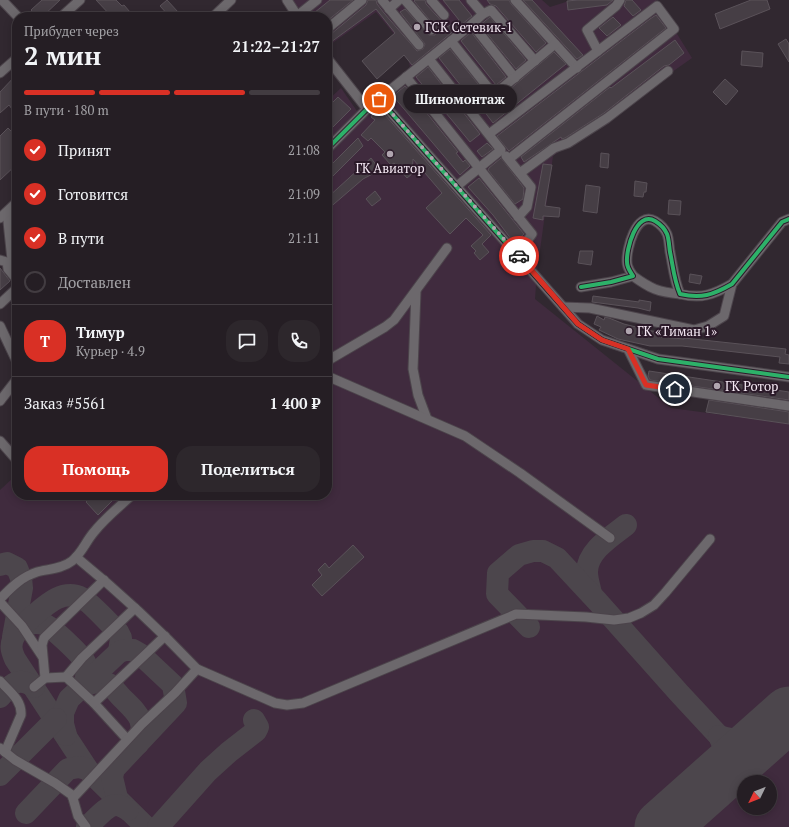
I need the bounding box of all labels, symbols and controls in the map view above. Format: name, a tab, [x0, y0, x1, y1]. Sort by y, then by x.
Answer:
place label: ГСК Сетевик-1	[425, 18, 513, 36]
text: Прибудет через	[24, 22, 119, 40]
marker: ГСК Сетевик-1	[412, 22, 422, 32]
text: 21:22–21:27	[233, 36, 320, 56]
text: 2 мин	[24, 38, 101, 72]
pin	[362, 82, 396, 116]
callout: Шиномонтаж	[403, 85, 517, 113]
icon: bag	[368, 88, 390, 110]
text: Шиномонтаж	[415, 90, 505, 108]
text: В пути · 180 m	[24, 101, 109, 119]
icon: check	[24, 139, 46, 161]
text: Принят	[58, 140, 111, 160]
text: 21:08	[288, 141, 320, 159]
marker: ГК Авиатор	[385, 149, 395, 159]
place label: ГК Авиатор	[355, 159, 425, 177]
icon: check	[24, 183, 46, 205]
text: Готовится	[58, 184, 128, 204]
text: 21:09	[288, 185, 320, 203]
icon: check	[24, 227, 46, 249]
text: В пути	[58, 228, 104, 248]
text: 21:11	[288, 229, 320, 247]
courier	[499, 236, 539, 276]
icon: car	[508, 245, 530, 267]
text: Доставлен	[58, 272, 131, 292]
button: chat	[226, 320, 268, 362]
button: phone	[278, 320, 320, 362]
text: Тимур	[76, 322, 125, 342]
place label: ГК «Тиман 1»	[637, 322, 717, 340]
marker: ГК «Тиман 1»	[624, 326, 634, 336]
text: Т	[40, 331, 50, 351]
text: Курьер · 4.9	[76, 342, 145, 360]
pin	[658, 372, 692, 406]
place label: ГК Ротор	[725, 377, 778, 395]
icon: home	[664, 378, 686, 400]
marker: ГК Ротор	[712, 381, 722, 391]
text: Заказ #5561	[24, 393, 106, 413]
text: 1 400 ₽	[270, 393, 320, 413]
button: Помощь	[24, 446, 168, 492]
button: Поделиться	[176, 446, 320, 492]
north arrow	[737, 775, 777, 815]
map controls	[737, 775, 777, 815]

